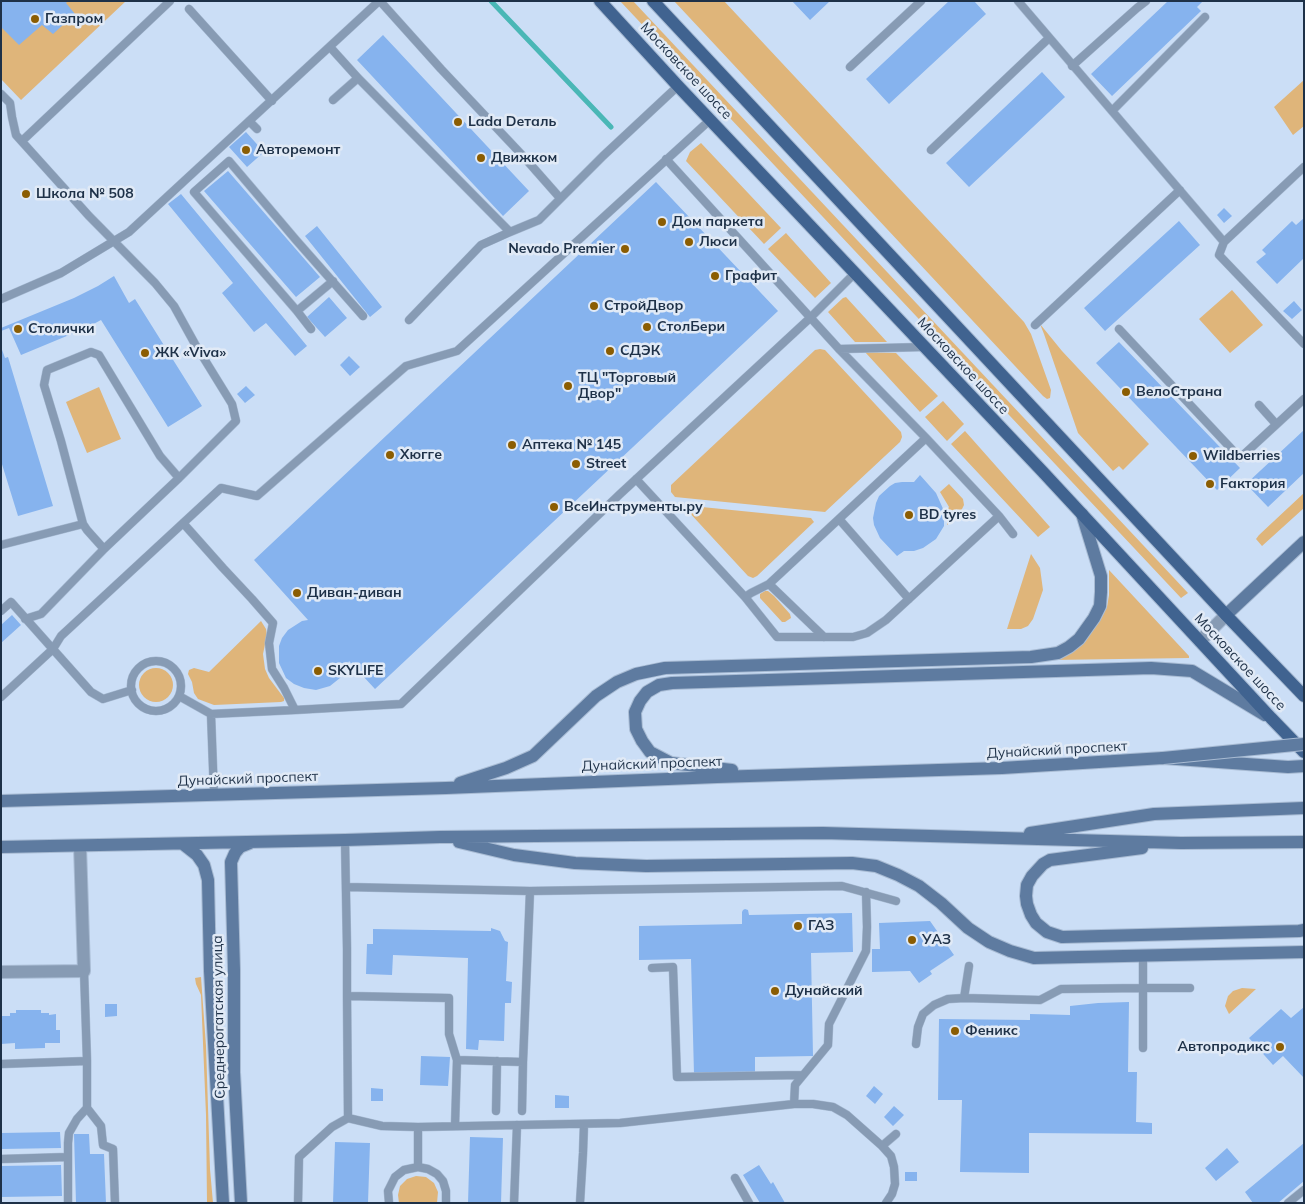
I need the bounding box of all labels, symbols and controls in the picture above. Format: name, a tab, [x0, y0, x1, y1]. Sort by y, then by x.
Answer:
place label: Газпром	[45, 11, 103, 27]
marker: Газпром	[29, 13, 41, 25]
street label: Московское шоссе	[637, 19, 735, 123]
place label: Lada Dеталь	[468, 114, 556, 130]
marker: Lada Dеталь	[452, 116, 464, 128]
place label: Авторемонт	[256, 142, 340, 158]
marker: Авторемонт	[240, 144, 252, 156]
place label: Движком	[491, 150, 557, 166]
marker: Движком	[475, 152, 487, 164]
place label: Школа № 508	[36, 186, 134, 202]
marker: Школа № 508	[20, 188, 32, 200]
place label: Дом паркета	[672, 214, 763, 230]
marker: Дом паркета	[656, 216, 668, 228]
place label: Люси	[699, 234, 737, 250]
marker: Люси	[683, 236, 695, 248]
place label: Nevado Premier	[508, 241, 615, 257]
marker: Nevado Premier	[619, 243, 631, 255]
place label: Графит	[725, 268, 777, 284]
marker: Графит	[709, 270, 721, 282]
place label: СтройДвор	[604, 298, 683, 314]
marker: СтройДвор	[588, 300, 600, 312]
street label: Московское шоссе	[914, 314, 1012, 418]
place label: СтолБери	[657, 319, 725, 335]
place label: Столички	[28, 321, 95, 337]
marker: СтолБери	[641, 321, 653, 333]
marker: Столички	[12, 323, 24, 335]
place label: СДЭК	[620, 343, 661, 359]
place label: ЖК «Viva»	[155, 345, 226, 361]
marker: СДЭК	[604, 345, 616, 357]
marker: ЖК «Viva»	[139, 347, 151, 359]
place label: ТЦ "Торговый Двор"	[578, 370, 676, 402]
marker: ТЦ "Торговый Двор"	[562, 380, 574, 392]
place label: ВелоСтрана	[1136, 384, 1222, 400]
marker: ВелоСтрана	[1120, 386, 1132, 398]
place label: Аптека № 145	[522, 437, 621, 453]
marker: Аптека № 145	[506, 439, 518, 451]
place label: Хюгге	[400, 447, 442, 463]
place label: Wildberries	[1203, 448, 1280, 464]
marker: Хюгге	[384, 449, 396, 461]
marker: Wildberries	[1187, 450, 1199, 462]
place label: Street	[586, 456, 626, 472]
marker: Street	[570, 458, 582, 470]
place label: Fактория	[1220, 476, 1286, 492]
marker: Fактория	[1204, 478, 1216, 490]
place label: ВсеИнструменты.ру	[564, 499, 703, 515]
marker: ВсеИнструменты.ру	[548, 501, 560, 513]
place label: BD tyres	[919, 507, 976, 523]
marker: BD tyres	[903, 509, 915, 521]
place label: Диван-диван	[307, 585, 402, 601]
marker: Диван-диван	[291, 587, 303, 599]
street label: Московское шоссе	[1191, 610, 1289, 714]
place label: SKYLIFE	[328, 663, 383, 679]
marker: SKYLIFE	[312, 665, 324, 677]
street label: Дунайский проспект	[986, 738, 1128, 762]
street label: Дунайский проспект	[581, 753, 723, 775]
street label: Дунайский проспект	[177, 768, 319, 790]
place label: ГАЗ	[808, 918, 834, 934]
marker: ГАЗ	[792, 920, 804, 932]
place label: УАЗ	[922, 932, 951, 948]
marker: УАЗ	[906, 934, 918, 946]
street label: Среднерогатская улица	[209, 935, 229, 1099]
place label: Дунайский	[785, 983, 863, 999]
marker: Дунайский	[769, 985, 781, 997]
place label: Феникс	[965, 1023, 1018, 1039]
marker: Феникс	[949, 1025, 961, 1037]
place label: Автопродикс	[1177, 1039, 1270, 1055]
marker: Автопродикс	[1274, 1041, 1286, 1053]

